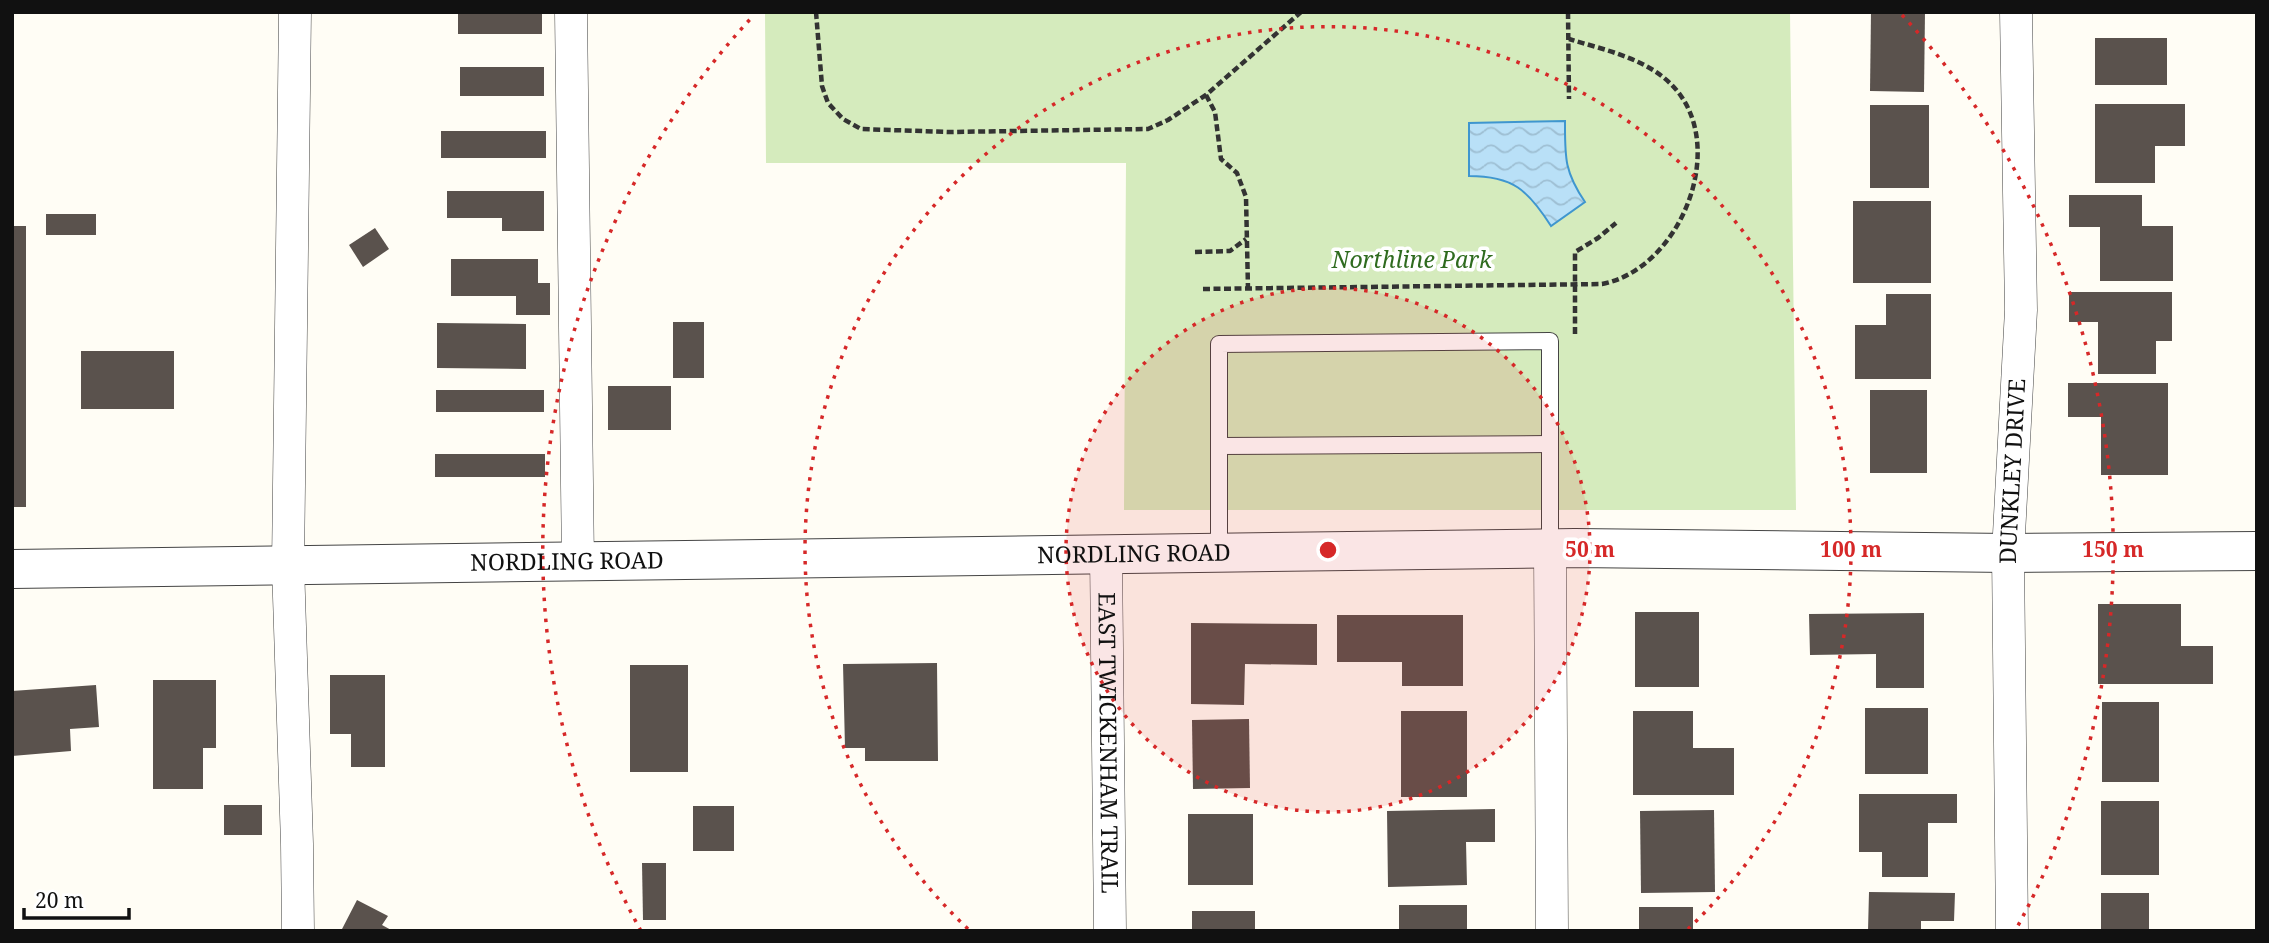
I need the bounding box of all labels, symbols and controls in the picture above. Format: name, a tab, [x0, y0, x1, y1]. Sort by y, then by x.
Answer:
park label: Northline Park	[1331, 243, 1493, 275]
street label: DUNKLEY DRIVE	[1991, 378, 2032, 564]
text: 50 m	[1565, 535, 1615, 563]
text: 100 m	[1820, 535, 1882, 563]
text: 150 m	[2082, 535, 2144, 563]
street label: NORDLING ROAD	[1037, 536, 1231, 570]
centre of rings	[1316, 538, 1340, 562]
street label: NORDLING ROAD	[470, 543, 664, 578]
street label: EAST TWICKENHAM TRAIL	[1091, 592, 1127, 894]
scale bar	[24, 876, 130, 920]
text: 20 m	[35, 886, 84, 914]

